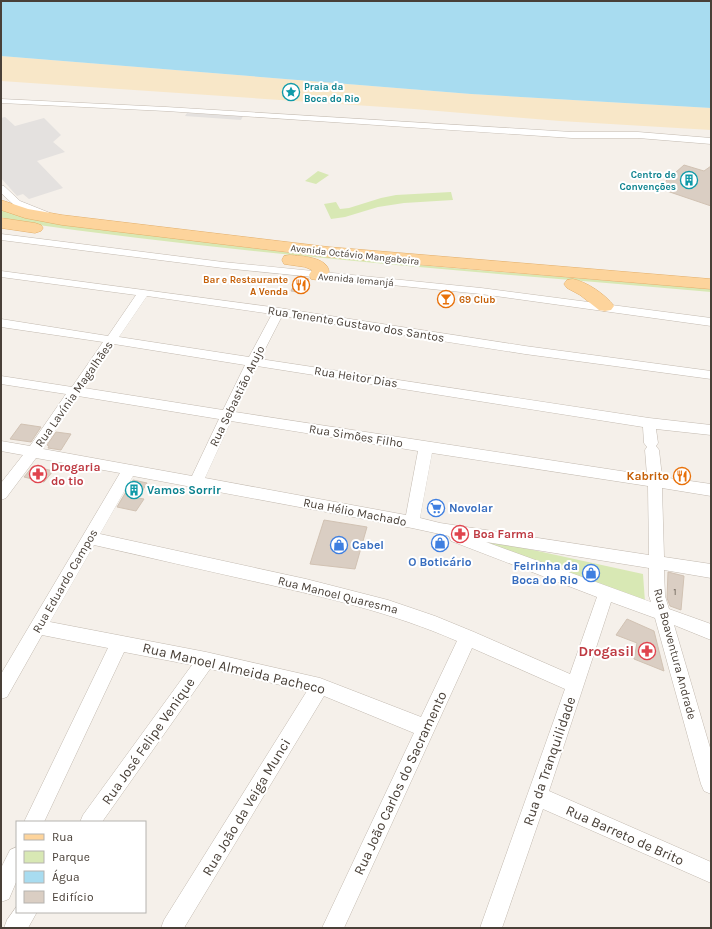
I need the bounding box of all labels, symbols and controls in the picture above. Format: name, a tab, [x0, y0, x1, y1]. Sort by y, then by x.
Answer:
place label: Praia da Boca do Rio	[304, 81, 360, 105]
place icon: Praia da Boca do Rio	[281, 82, 301, 102]
place label: Centro de Convenções	[620, 169, 676, 193]
building icon: Centro de Convenções	[679, 170, 699, 190]
street label: Avenida Octávio Mangabeira	[290, 242, 420, 268]
street label: Avenida Iemanjá	[318, 271, 394, 289]
place label: Bar e Restaurante A Venda	[203, 274, 288, 298]
restaurant icon: Bar e Restaurante A Venda	[291, 275, 311, 295]
bar icon: 69 Club	[436, 289, 456, 309]
place label: 69 Club	[459, 294, 496, 306]
street label: Rua Tenente Gustavo dos Santos	[267, 303, 445, 345]
street label: Rua Lavínia Magalhães	[32, 338, 116, 450]
street label: Rua Sebastião Arujo	[207, 343, 267, 449]
street label: Rua Heitor Dias	[313, 363, 399, 391]
street label: Rua Simões Filho	[308, 422, 404, 450]
place label: Drogaria do tio	[51, 460, 100, 488]
pharmacy icon: Drogaria do tio	[28, 464, 48, 484]
restaurant icon: Kabrito	[672, 466, 692, 486]
place label: Kabrito	[627, 469, 669, 483]
building icon: Vamos Sorrir	[124, 480, 144, 500]
place label: Vamos Sorrir	[147, 483, 221, 497]
street label: Rua Hélio Machado	[302, 495, 408, 529]
supermarket icon: Novolar	[426, 498, 446, 518]
place label: Novolar	[449, 501, 493, 515]
pharmacy icon: Boa Farma	[450, 524, 470, 544]
street label: Rua Eduardo Campos	[30, 527, 100, 635]
place label: Boa Farma	[473, 527, 534, 541]
shop icon: O Boticário	[430, 533, 450, 553]
shop icon: Cabel	[329, 535, 349, 555]
place label: Cabel	[352, 538, 384, 552]
place label: O Boticário	[408, 555, 472, 569]
place label: Feirinha da Boca do Rio	[511, 559, 578, 587]
shop icon: Feirinha da Boca do Rio	[581, 563, 601, 583]
street label: Rua Manoel Quaresma	[276, 573, 400, 617]
house number: 1	[673, 586, 677, 598]
street label: Rua Boaventura Andrade	[651, 587, 699, 721]
street label: Rua Manoel Almeida Pacheco	[141, 639, 327, 698]
pharmacy icon: Drogasil	[637, 641, 657, 661]
place label: Drogasil	[578, 643, 634, 660]
street label: Rua José Felipe Venique	[98, 674, 199, 808]
street label: Rua João Carlos do Sacramento	[350, 689, 451, 878]
street label: Rua da Tranquilidade	[519, 695, 579, 828]
street label: Rua João da Veiga Munci	[199, 735, 294, 879]
street label: Rua Barreto de Brito	[563, 802, 687, 869]
legend	[16, 821, 146, 913]
text: Rua	[52, 830, 73, 844]
text: Parque	[52, 850, 90, 864]
text: Água	[52, 869, 80, 884]
text: Edifício	[52, 890, 93, 904]

